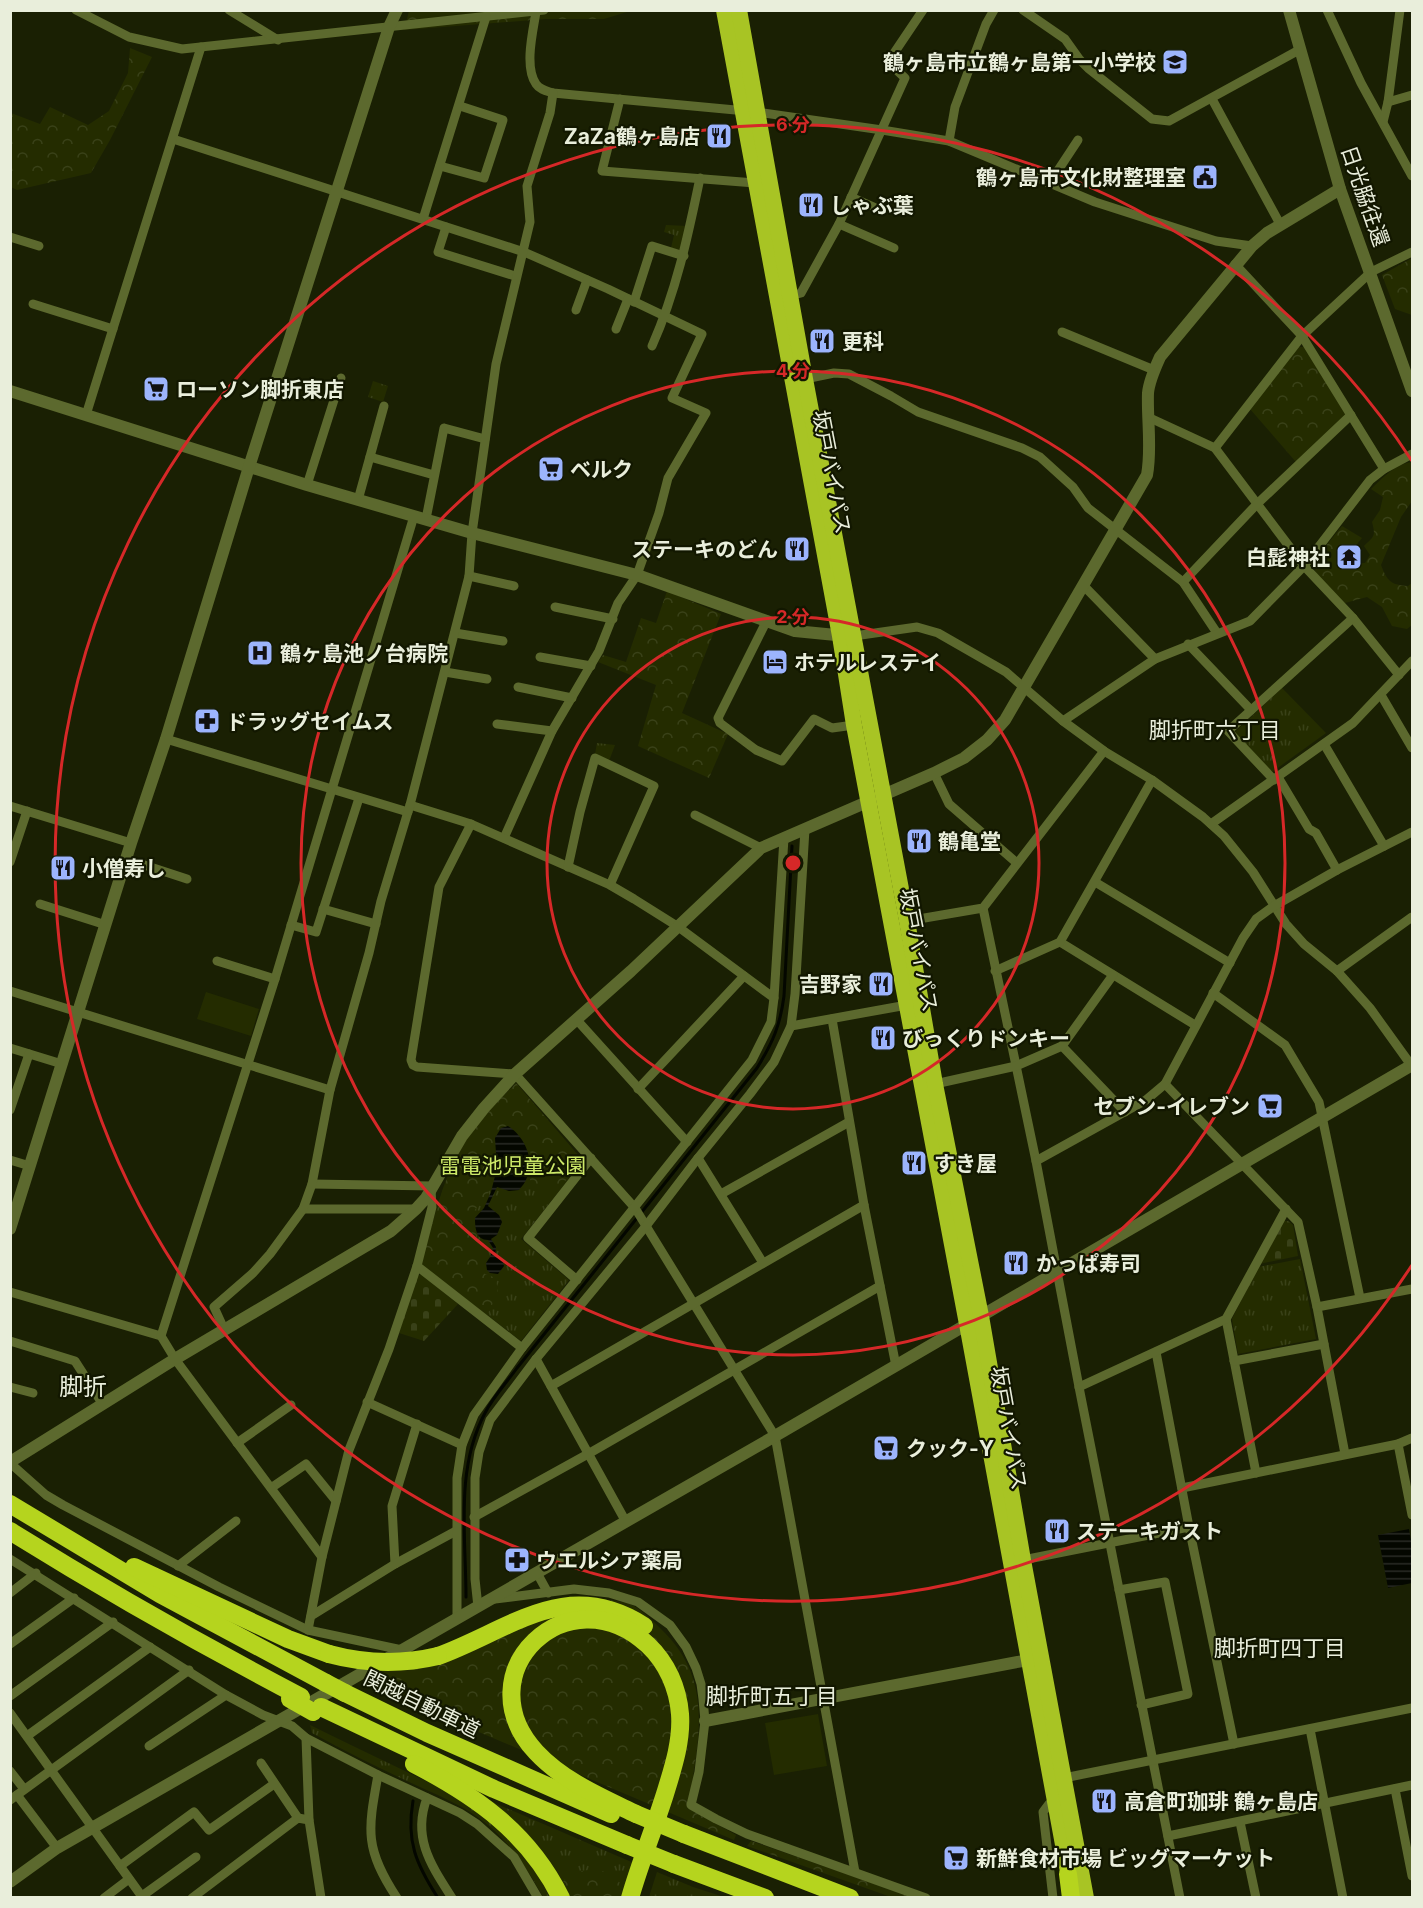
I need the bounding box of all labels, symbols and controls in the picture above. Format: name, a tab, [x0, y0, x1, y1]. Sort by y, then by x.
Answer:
school or university icon: 鶴ヶ島市立鶴ヶ島第一小学校	[1160, 47, 1190, 77]
place label: 鶴ヶ島市立鶴ヶ島第一小学校	[883, 50, 1156, 75]
text: 6 分	[776, 114, 810, 135]
restaurant icon: ZaZa鶴ヶ島店	[704, 121, 734, 151]
place label: ZaZa鶴ヶ島店	[564, 124, 700, 149]
street label: 日光脇往還	[1336, 142, 1394, 250]
public building icon: 鶴ヶ島市文化財整理室	[1190, 162, 1220, 192]
place label: 鶴ヶ島市文化財整理室	[976, 165, 1186, 190]
restaurant icon: しゃぶ葉	[796, 190, 826, 220]
place label: しゃぶ葉	[830, 193, 914, 218]
restaurant icon: 更科	[807, 326, 837, 356]
place label: 更科	[842, 329, 884, 354]
text: 4 分	[776, 360, 810, 381]
supermarket icon: ローソン脚折東店	[141, 374, 171, 404]
place label: ローソン脚折東店	[176, 377, 344, 402]
street label: 坂戸バイパス	[808, 408, 856, 536]
supermarket icon: ベルク	[536, 454, 566, 484]
place label: ベルク	[570, 457, 633, 482]
restaurant icon: ステーキのどん	[782, 534, 812, 564]
place label: ステーキのどん	[631, 537, 778, 562]
temple icon: 白髭神社	[1334, 542, 1364, 572]
place label: 白髭神社	[1246, 545, 1330, 570]
text: 2 分	[776, 606, 810, 627]
hospital icon: 鶴ヶ島池ノ台病院	[245, 638, 275, 668]
place label: 鶴ヶ島池ノ台病院	[280, 641, 448, 666]
hotel icon: ホテルレステイ	[760, 647, 790, 677]
place label: ホテルレステイ	[794, 650, 941, 675]
pharmacy icon: ドラッグセイムス	[192, 706, 222, 736]
place label: ドラッグセイムス	[226, 709, 394, 734]
district label: 脚折町六丁目	[1149, 717, 1281, 743]
restaurant icon: 鶴亀堂	[904, 826, 934, 856]
place label: 鶴亀堂	[938, 829, 1001, 854]
restaurant icon: 小僧寿し	[48, 853, 78, 883]
centre of rings	[783, 853, 803, 873]
place label: 小僧寿し	[82, 856, 166, 881]
street label: 坂戸バイパス	[895, 886, 943, 1014]
restaurant icon: 吉野家	[866, 969, 896, 999]
place label: 吉野家	[799, 972, 862, 997]
restaurant icon: びっくりドンキー	[868, 1023, 898, 1053]
place label: びっくりドンキー	[902, 1026, 1070, 1051]
supermarket icon: セブン-イレブン	[1255, 1091, 1285, 1121]
place label: セブン-イレブン	[1093, 1094, 1250, 1119]
restaurant icon: すき屋	[899, 1148, 929, 1178]
place label: すき屋	[934, 1151, 997, 1176]
park label: 雷電池児童公園	[440, 1153, 587, 1178]
restaurant icon: かっぱ寿司	[1001, 1248, 1031, 1278]
place label: かっぱ寿司	[1036, 1251, 1141, 1276]
street label: 坂戸バイパス	[986, 1364, 1032, 1492]
district label: 脚折	[59, 1372, 107, 1401]
supermarket icon: クック-Y	[871, 1433, 901, 1463]
place label: クック-Y	[906, 1436, 994, 1461]
restaurant icon: ステーキガスト	[1042, 1516, 1072, 1546]
place label: ステーキガスト	[1076, 1519, 1223, 1544]
pharmacy icon: ウエルシア薬局	[502, 1545, 532, 1575]
place label: ウエルシア薬局	[536, 1548, 683, 1573]
district label: 脚折町四丁目	[1214, 1635, 1346, 1661]
street label: 関越自動車道	[360, 1665, 484, 1743]
district label: 脚折町五丁目	[706, 1683, 838, 1709]
restaurant icon: 高倉町珈琲 鶴ヶ島店	[1089, 1786, 1119, 1816]
place label: 高倉町珈琲 鶴ヶ島店	[1124, 1789, 1318, 1814]
supermarket icon: 新鮮食材市場 ビッグマーケット	[941, 1843, 971, 1873]
place label: 新鮮食材市場 ビッグマーケット	[976, 1846, 1275, 1871]

